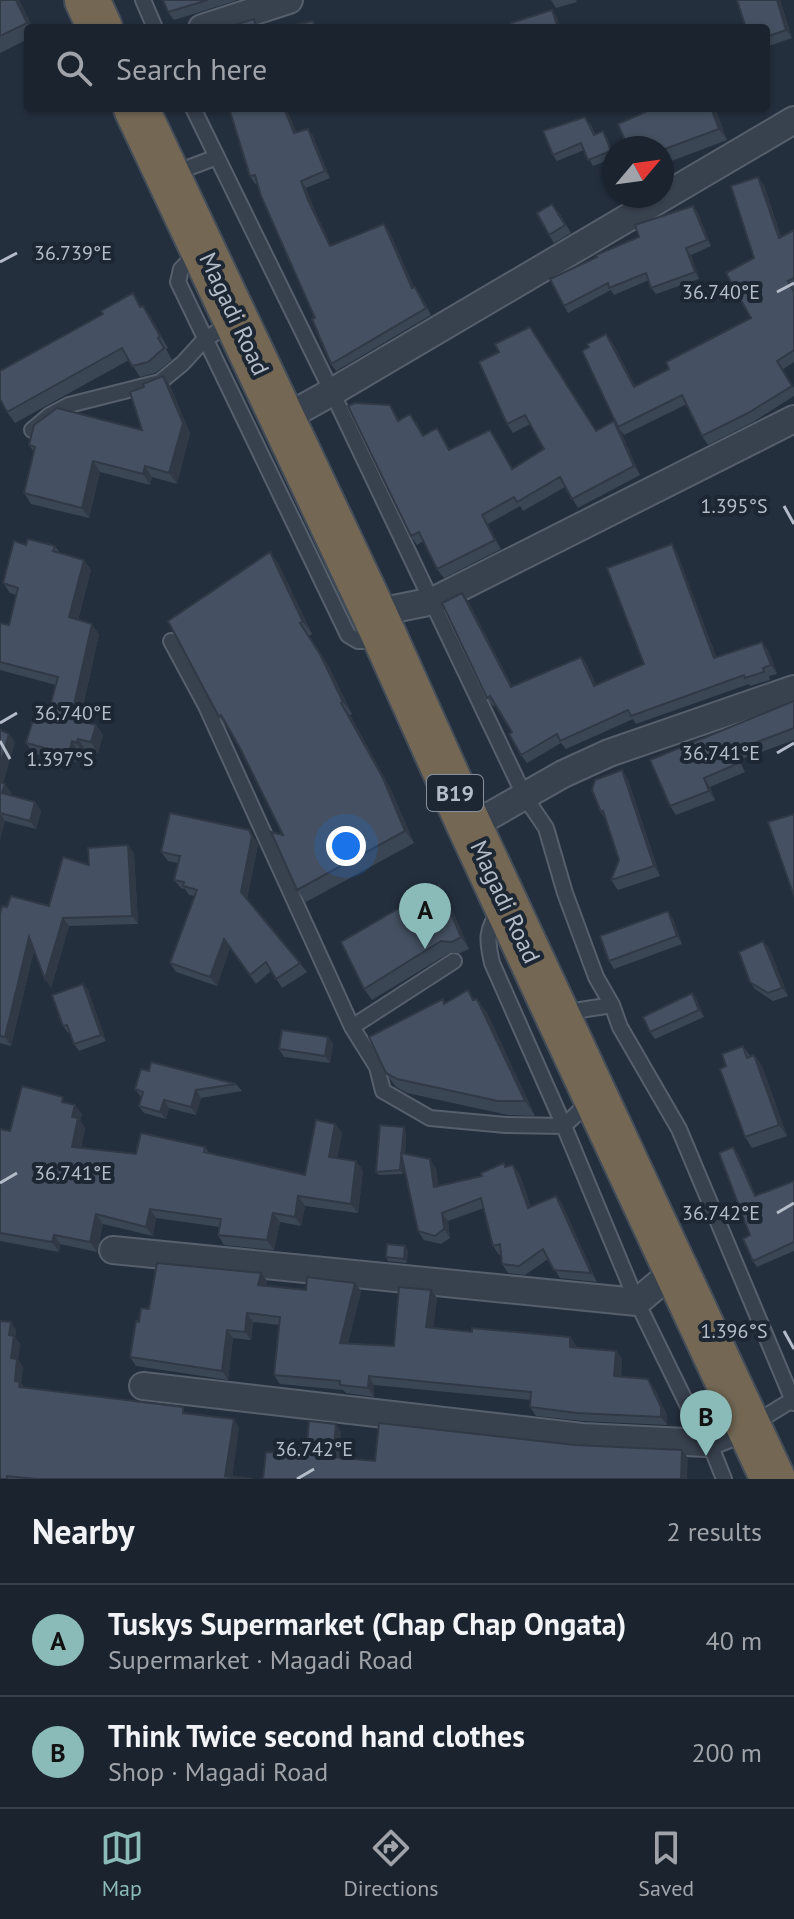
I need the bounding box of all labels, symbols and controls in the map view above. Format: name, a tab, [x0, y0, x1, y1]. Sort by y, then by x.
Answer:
search box	[24, 24, 770, 112]
icon: search	[52, 46, 96, 90]
text: Search here	[116, 49, 267, 88]
north arrow	[602, 136, 674, 208]
text: 36.739°E	[34, 240, 112, 266]
street label: Magadi Road	[192, 247, 276, 380]
text: 36.740°E	[682, 279, 760, 305]
text: 1.395°S	[701, 493, 768, 519]
text: 36.740°E	[34, 700, 112, 726]
text: 36.741°E	[682, 740, 760, 766]
text: 1.397°S	[27, 746, 94, 772]
road number: B19	[427, 775, 483, 811]
your location	[326, 826, 366, 866]
street label: Magadi Road	[463, 835, 547, 968]
pin: A	[399, 883, 451, 949]
text: 36.741°E	[34, 1160, 112, 1186]
text: 36.742°E	[682, 1200, 760, 1226]
text: 1.396°S	[701, 1318, 768, 1344]
pin: B	[680, 1390, 732, 1456]
text: 36.742°E	[275, 1436, 353, 1462]
text: Nearby	[32, 1509, 134, 1553]
text: 2 results	[667, 1515, 762, 1548]
text: Tuskys Supermarket (Chap Chap Ongata)	[108, 1604, 626, 1643]
text: A	[50, 1624, 66, 1657]
text: 40 m	[706, 1624, 762, 1657]
text: Supermarket · Magadi Road	[108, 1643, 413, 1676]
text: Think Twice second hand clothes	[108, 1716, 525, 1755]
text: B	[50, 1736, 66, 1769]
text: 200 m	[691, 1736, 762, 1769]
text: Shop · Magadi Road	[108, 1755, 328, 1788]
tab: Map	[100, 1826, 144, 1902]
tab: Directions	[343, 1826, 439, 1902]
tab: Saved	[638, 1826, 694, 1902]

